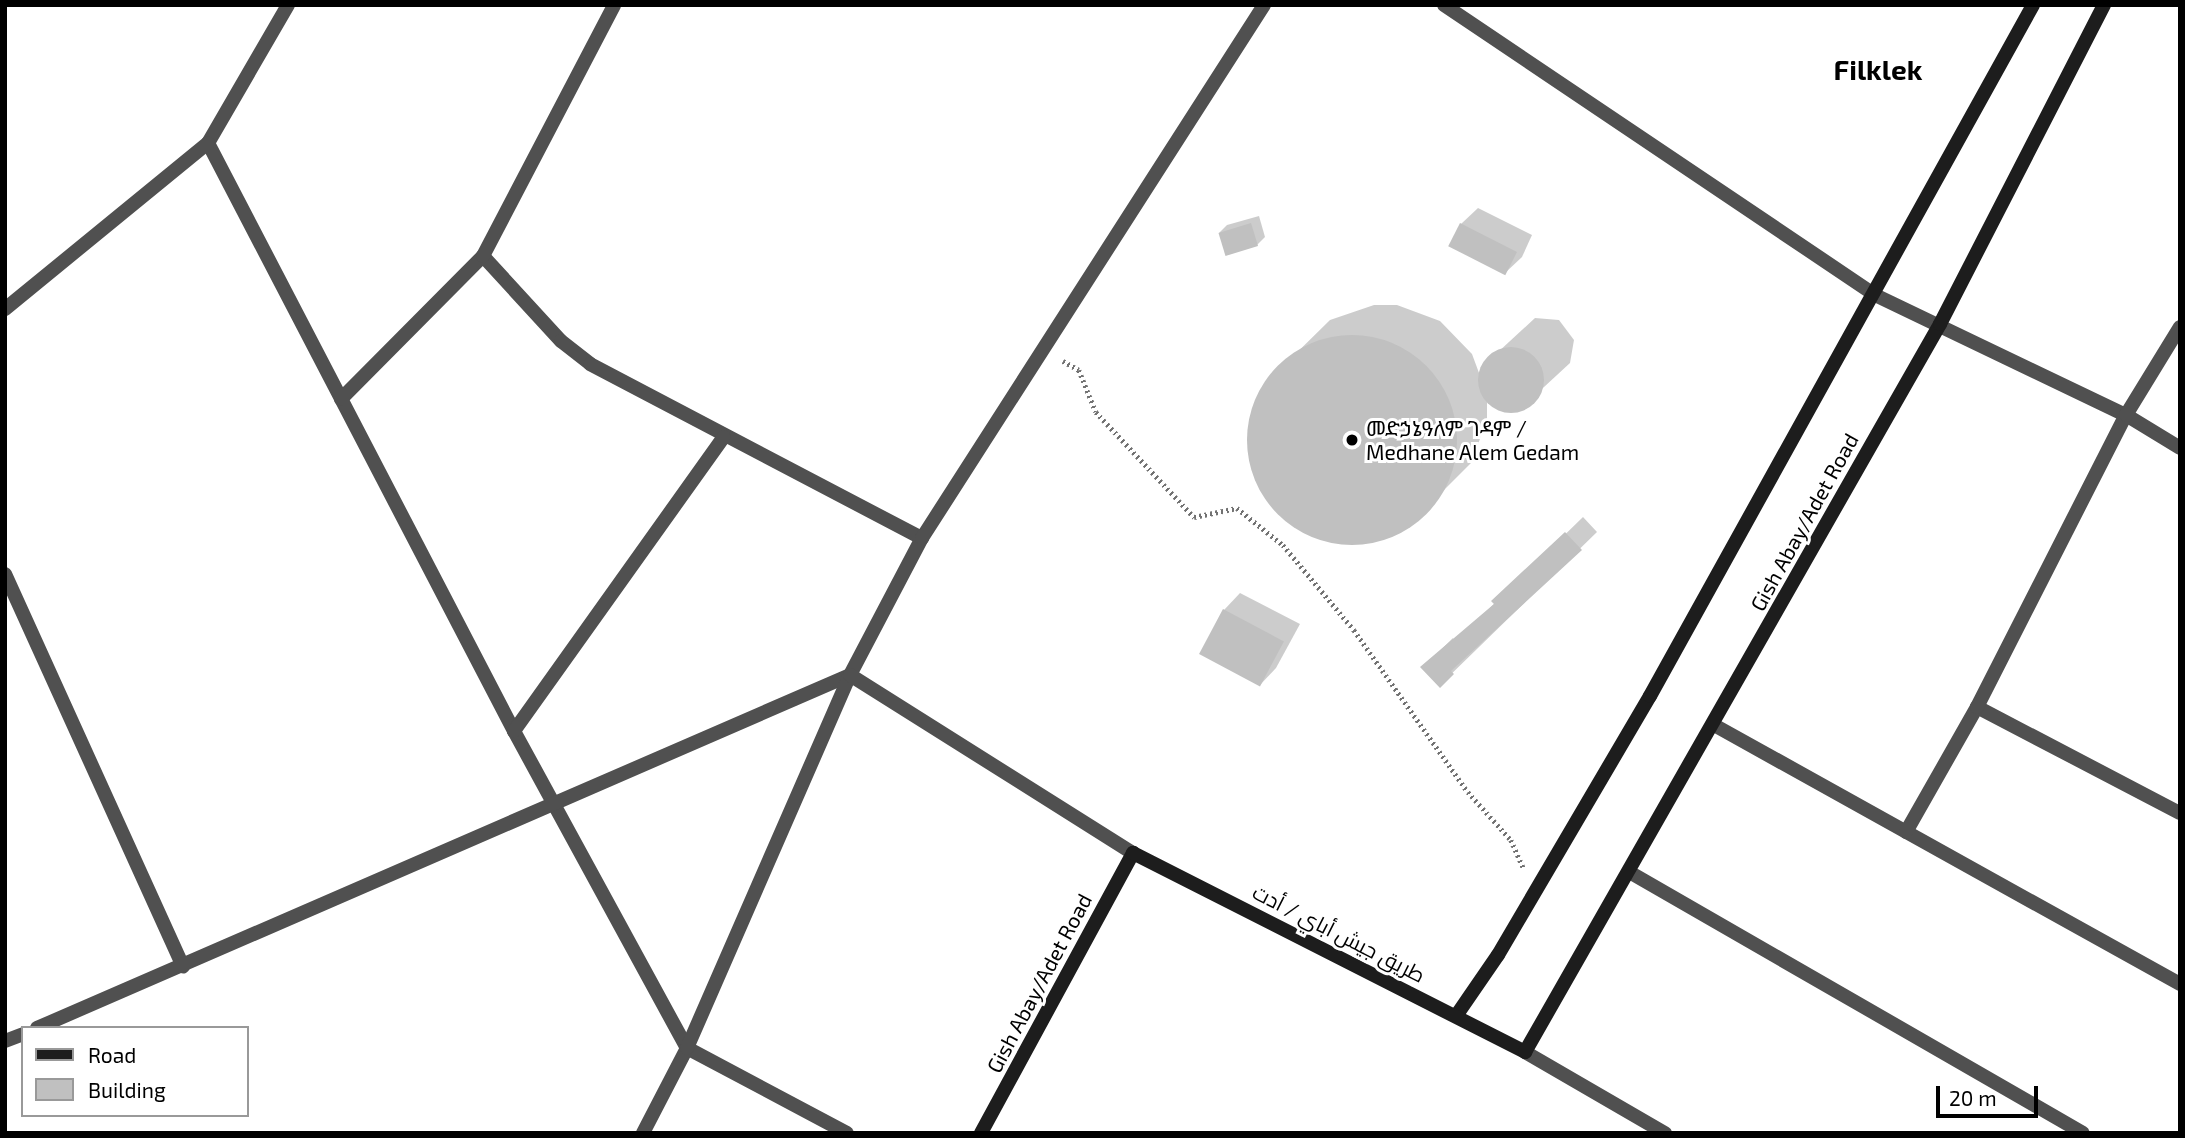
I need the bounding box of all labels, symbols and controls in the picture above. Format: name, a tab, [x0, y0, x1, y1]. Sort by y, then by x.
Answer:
district label: Filklek	[1834, 52, 1922, 86]
place label: መድኃኔዓለም ገዳም / Medhane Alem Gedam	[1366, 415, 1580, 465]
street label: Gish Abay/Adet Road	[1745, 429, 1863, 615]
marker: መድኃኔዓለም ገዳም / Medhane Alem Gedam	[1344, 432, 1360, 448]
street label: طريق جيش أباي / أدت	[1249, 879, 1429, 987]
street label: Gish Abay/Adet Road	[981, 889, 1097, 1077]
legend	[21, 1026, 248, 1117]
text: Road	[88, 1042, 136, 1067]
scale bar	[1940, 1072, 2042, 1116]
text: Building	[88, 1077, 166, 1102]
text: 20 m	[1949, 1085, 1997, 1110]

